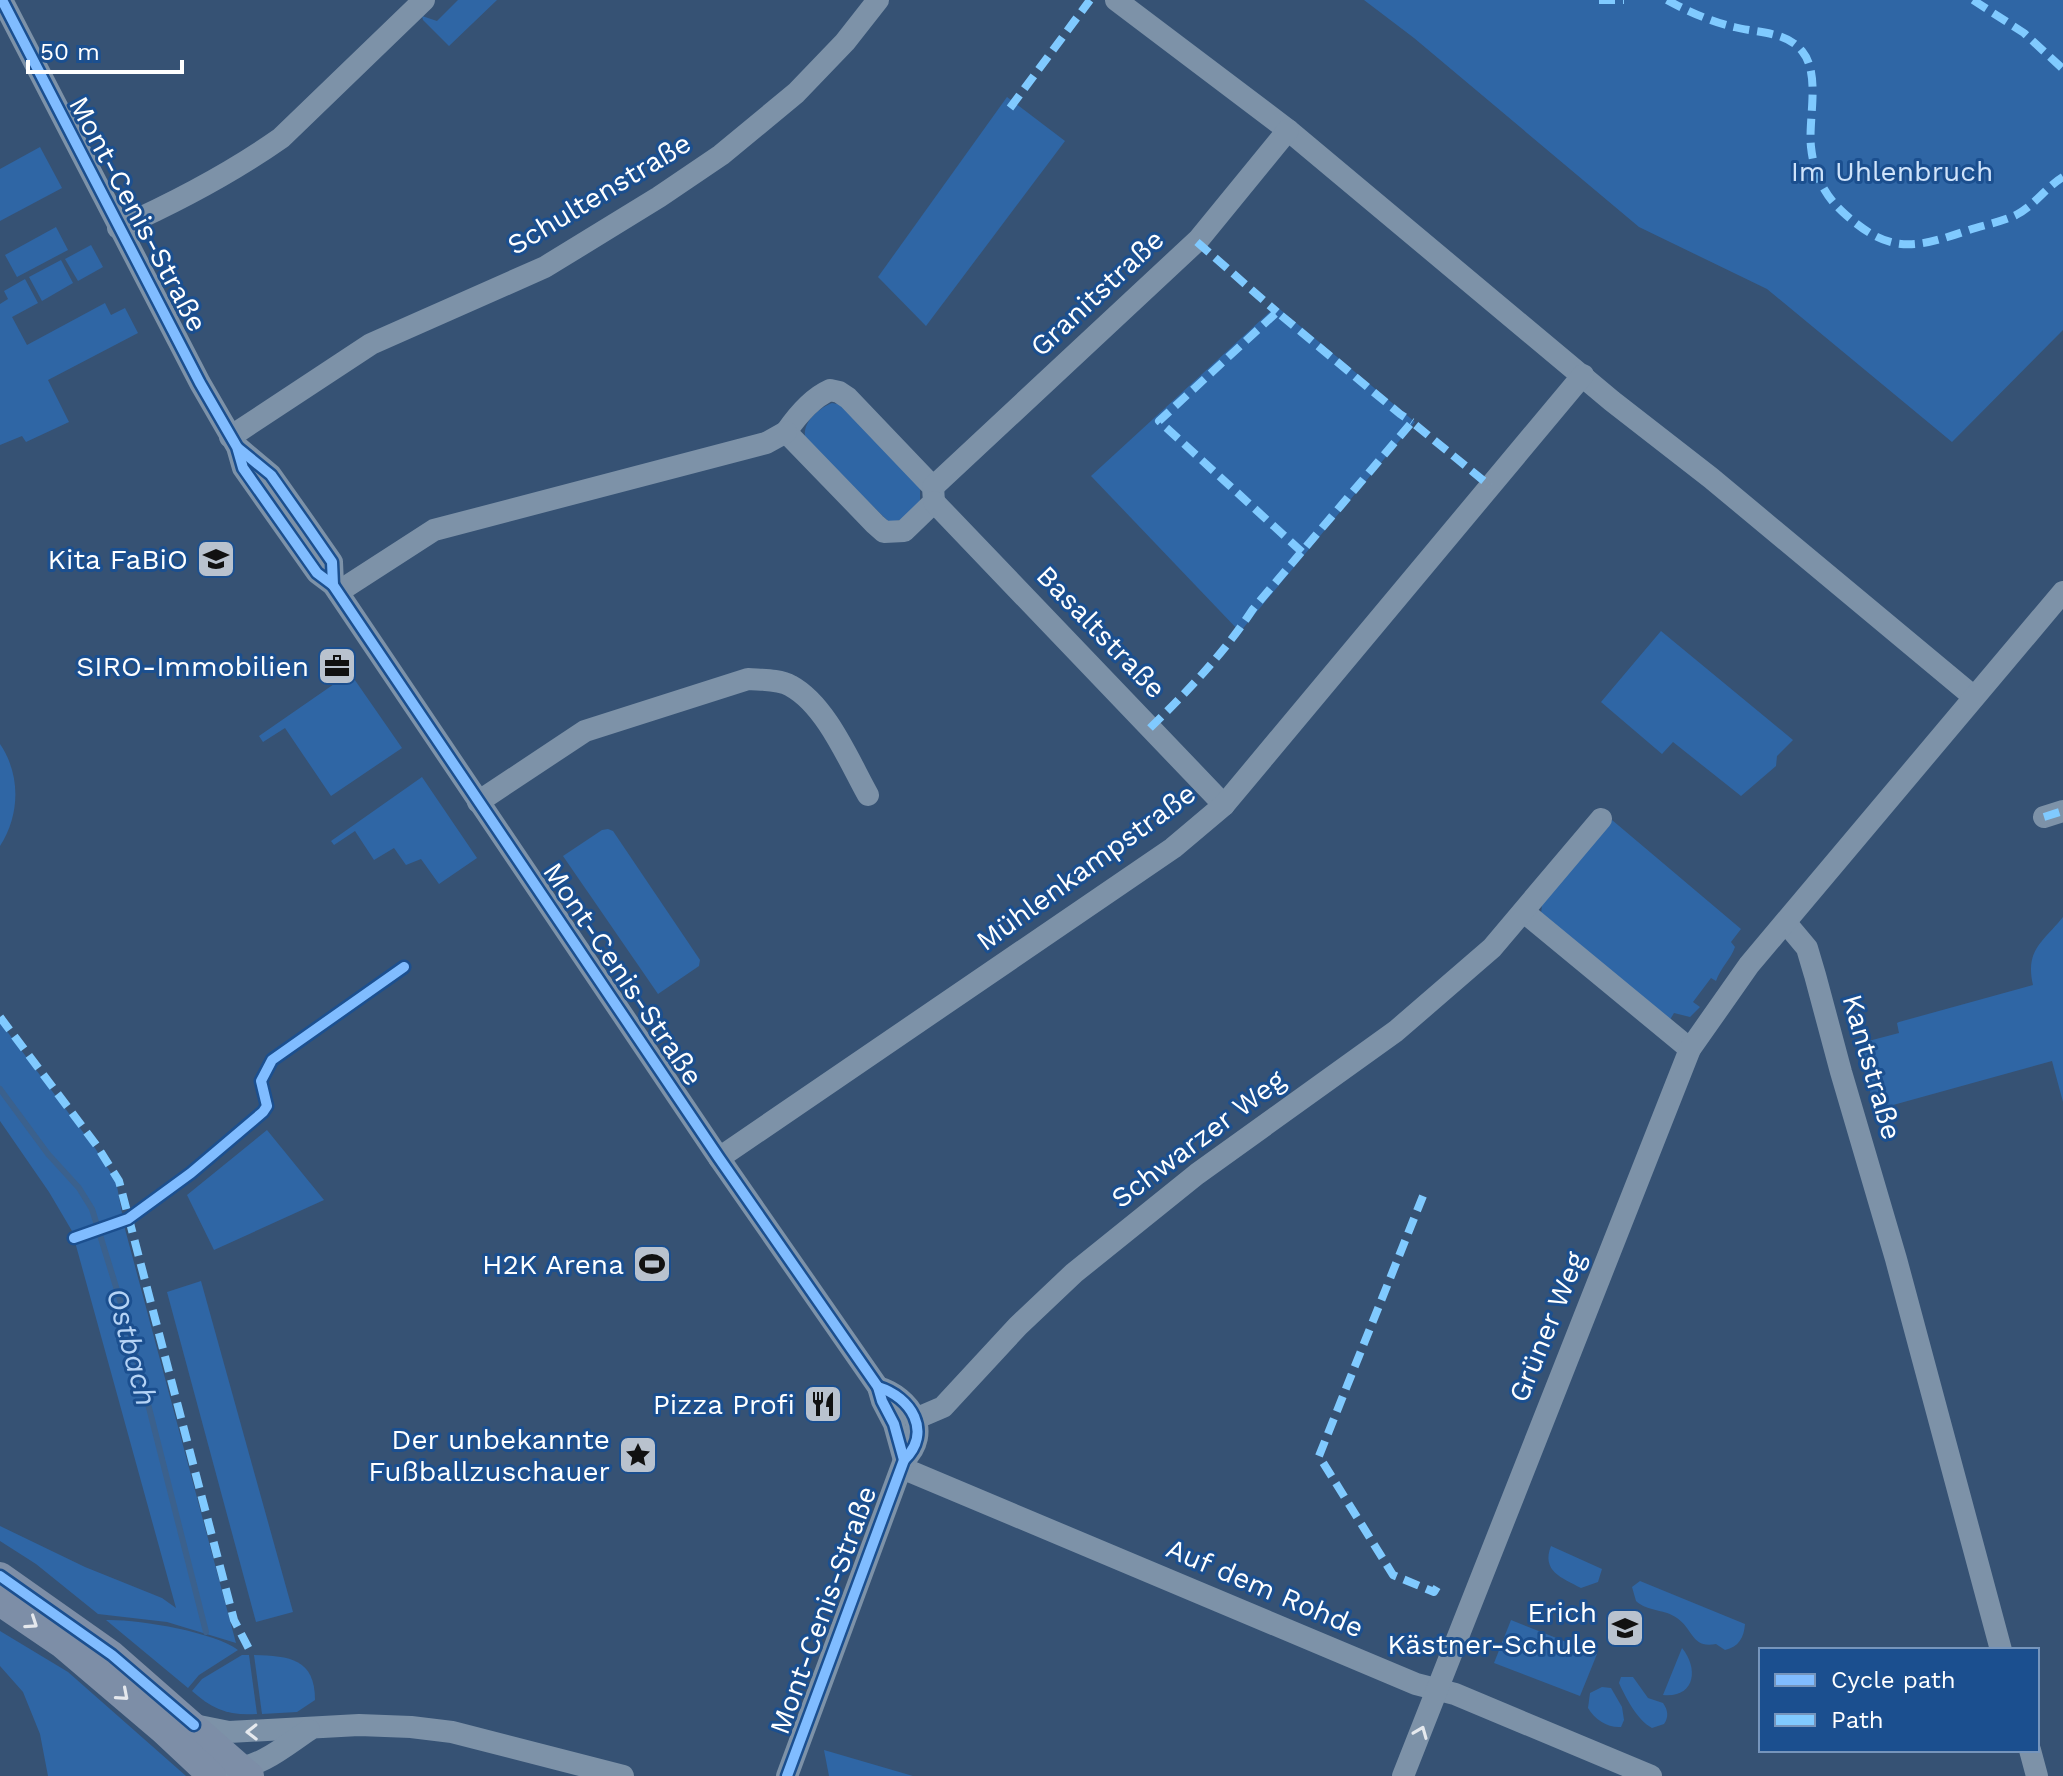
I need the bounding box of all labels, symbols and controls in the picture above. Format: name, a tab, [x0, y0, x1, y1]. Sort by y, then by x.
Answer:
scale bar	[28, 24, 182, 74]
text: 50 m	[40, 38, 100, 66]
street label: Mont-Cenis-Straße	[62, 91, 214, 337]
street label: Schultenstraße	[501, 126, 697, 262]
park label: Im Uhlenbruch	[1791, 155, 1993, 188]
street label: Granitstraße	[1023, 223, 1171, 363]
school or university icon: Kita FaBiO	[195, 538, 237, 580]
place label: Kita FaBiO	[48, 543, 188, 576]
street label: Basaltstraße	[1030, 559, 1172, 705]
office icon: SIRO-Immobilien	[316, 645, 358, 687]
place label: SIRO-Immobilien	[76, 650, 309, 683]
street label: Mühlenkampstraße	[970, 776, 1202, 958]
street label: Mont-Cenis-Straße	[536, 856, 710, 1092]
street label: Kantstraße	[1836, 991, 1908, 1143]
street label: Schwarzer Weg	[1105, 1063, 1291, 1215]
sports icon: H2K Arena	[631, 1243, 673, 1285]
street label: Grüner Weg	[1502, 1247, 1592, 1407]
place label: H2K Arena	[482, 1248, 624, 1281]
water label: Ostbach	[99, 1284, 165, 1410]
restaurant icon: Pizza Profi	[802, 1383, 844, 1425]
place label: Pizza Profi	[653, 1388, 795, 1421]
place label: Der unbekannte Fußballzuschauer	[368, 1423, 610, 1488]
place icon: Der unbekannte Fußballzuschauer	[617, 1434, 659, 1476]
street label: Mont-Cenis-Straße	[763, 1481, 883, 1739]
street label: Auf dem Rohde	[1161, 1532, 1369, 1644]
place label: Erich Kästner-Schule	[1387, 1596, 1597, 1661]
school or university icon: Erich Kästner-Schule	[1604, 1607, 1646, 1649]
one-way arrow	[23, 1614, 37, 1629]
legend	[1759, 1648, 2039, 1752]
text: Cycle path	[1831, 1666, 1956, 1694]
one-way arrow	[113, 1685, 128, 1700]
text: Path	[1831, 1706, 1884, 1734]
one-way arrow	[245, 1723, 258, 1740]
one-way arrow	[1411, 1726, 1427, 1740]

